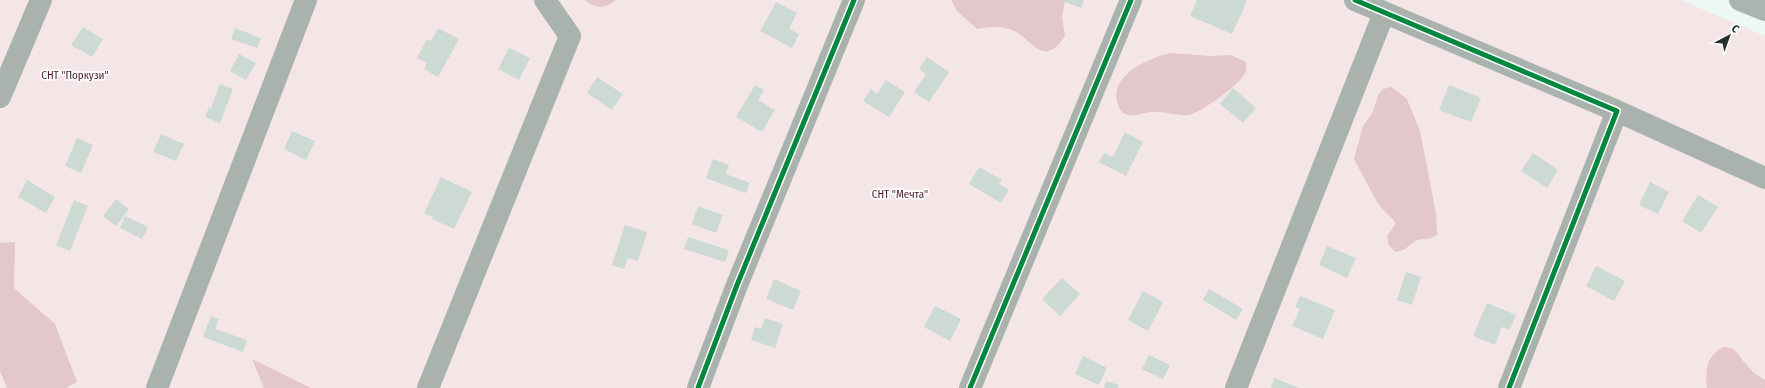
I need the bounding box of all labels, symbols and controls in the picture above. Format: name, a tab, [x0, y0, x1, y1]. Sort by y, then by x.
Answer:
north arrow	[1709, 16, 1749, 56]
text: С	[1729, 22, 1742, 36]
park label: СНТ "Поркузи"	[41, 69, 109, 82]
park label: СНТ "Мечта"	[872, 188, 928, 201]

